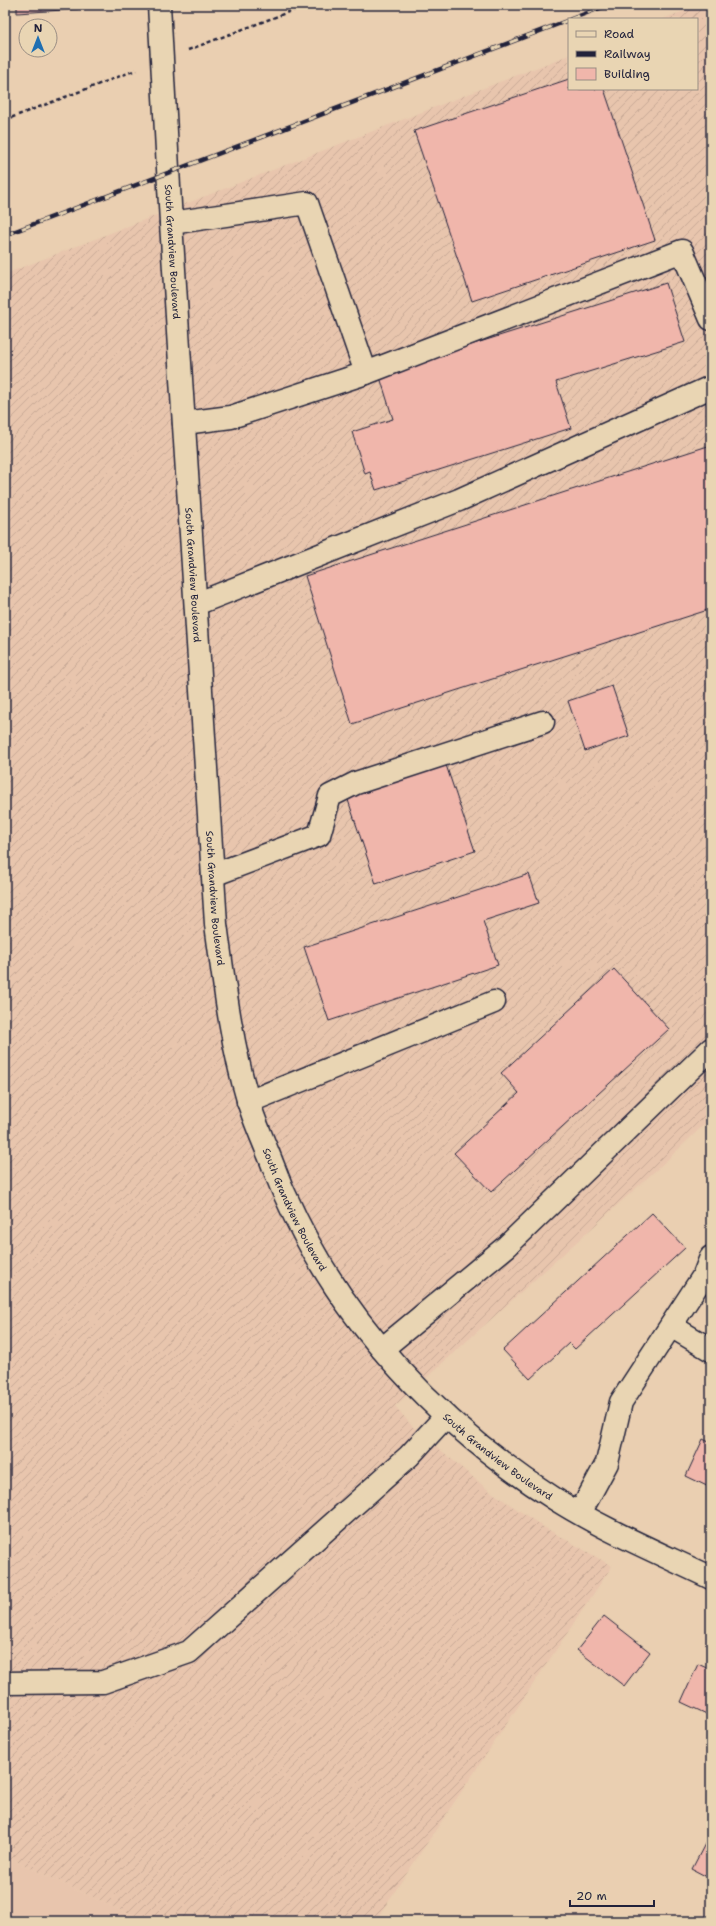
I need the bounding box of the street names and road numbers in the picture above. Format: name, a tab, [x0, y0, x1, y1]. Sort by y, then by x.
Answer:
street label: South Grandview Boulevard	[162, 184, 184, 320]
street label: South Grandview Boulevard	[183, 507, 204, 643]
street label: South Grandview Boulevard	[204, 830, 228, 967]
street label: South Grandview Boulevard	[260, 1146, 330, 1274]
street label: South Grandview Boulevard	[441, 1410, 556, 1503]

